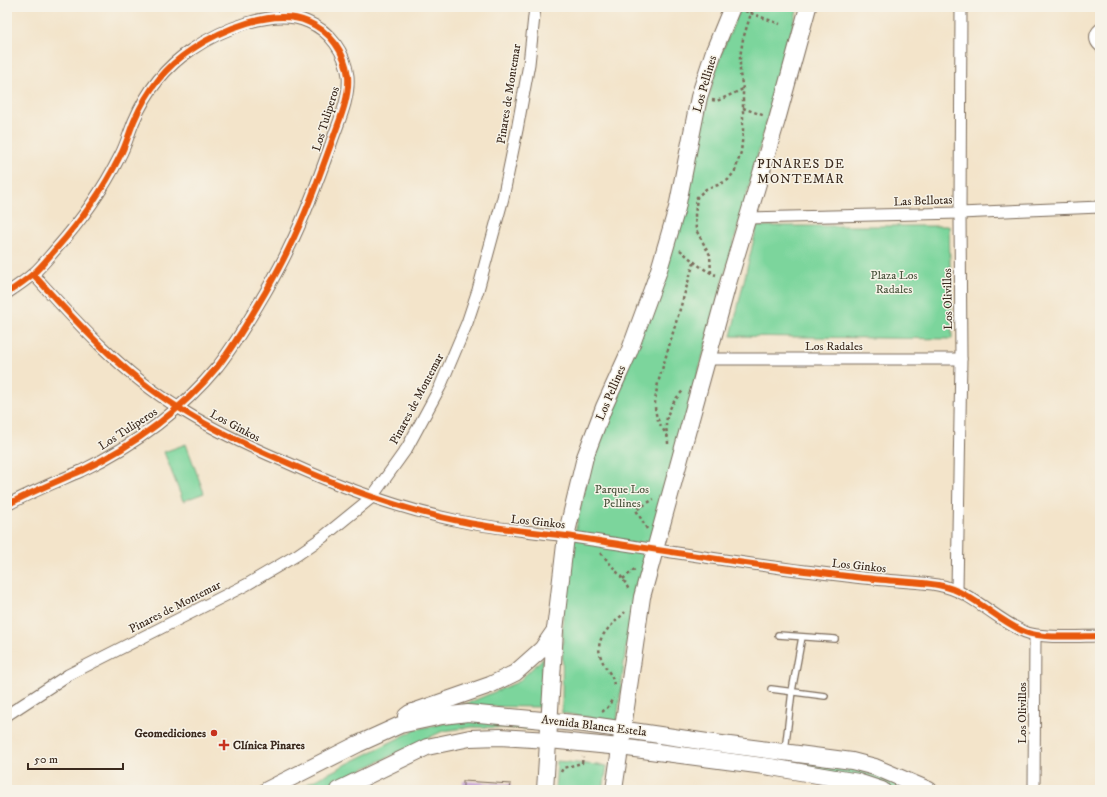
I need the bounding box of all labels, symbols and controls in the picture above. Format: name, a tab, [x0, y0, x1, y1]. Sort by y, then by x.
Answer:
street label: Pinares de Montemar	[494, 42, 524, 145]
street label: Los Pellines	[690, 54, 720, 114]
street label: Los Tuliperos	[309, 85, 343, 153]
district label: PINARES DE MONTEMAR	[757, 156, 845, 187]
street label: Las Bellotas	[893, 192, 953, 210]
park label: Plaza Los Radales	[871, 268, 917, 297]
street label: Los Olivillos	[940, 268, 956, 330]
street label: Los Radales	[805, 339, 863, 354]
street label: Pinares de Montemar	[387, 350, 448, 447]
street label: Los Pellines	[593, 363, 629, 423]
street label: Los Tuliperos	[96, 404, 160, 454]
street label: Los Ginkos	[207, 407, 263, 445]
park label: Parque Los Pellines	[595, 482, 649, 511]
street label: Los Ginkos	[510, 512, 566, 532]
street label: Los Ginkos	[831, 556, 887, 576]
street label: Pinares de Montemar	[127, 577, 224, 637]
street label: Los Olivillos	[1015, 682, 1030, 744]
street label: Avenida Blanca Estela	[540, 712, 648, 740]
place label: Geomediciones	[134, 726, 206, 741]
marker: Geomediciones	[209, 728, 219, 738]
place label: Clínica Pinares	[233, 738, 305, 753]
marker: Clínica Pinares	[218, 739, 230, 751]
scale bar	[28, 745, 123, 771]
text: 50 m	[34, 752, 58, 767]

